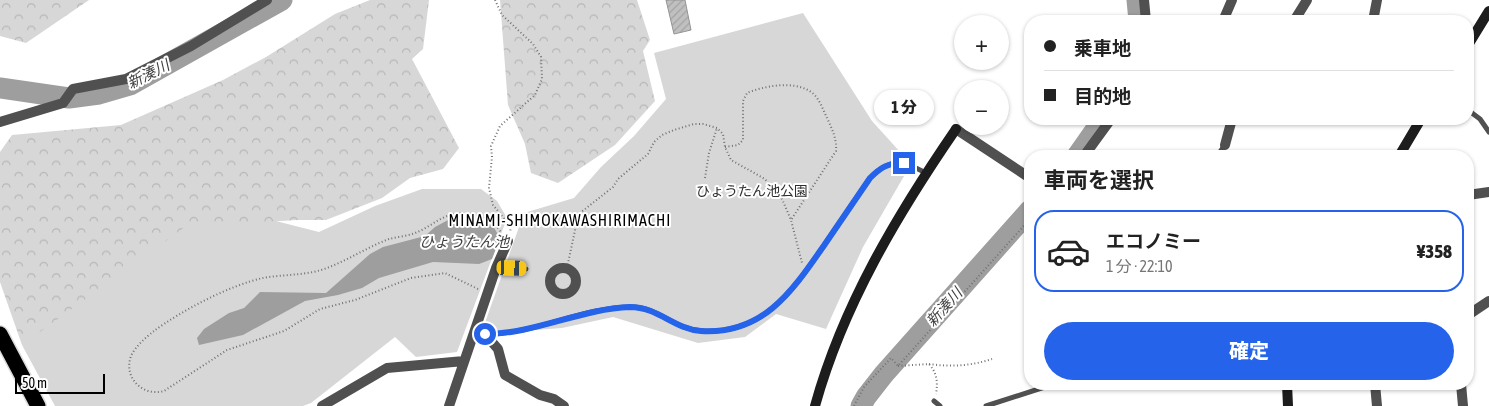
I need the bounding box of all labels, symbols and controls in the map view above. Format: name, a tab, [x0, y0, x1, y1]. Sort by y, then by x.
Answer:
map controls	[954, 15, 1009, 135]
button: +	[954, 15, 1009, 70]
text: 乗車地	[1074, 37, 1131, 59]
water label: 新湊川	[124, 55, 174, 92]
button: −	[954, 80, 1009, 135]
text: 目的地	[1074, 85, 1131, 107]
callout: 1 分	[874, 90, 934, 126]
text: 1 分	[891, 98, 917, 116]
route end	[893, 152, 915, 174]
text: 車両を選択	[1044, 167, 1154, 193]
park label: ひょうたん池公園	[696, 183, 808, 199]
district label: MINAMI-SHIMOKAWASHIRIMACHI	[449, 211, 671, 229]
icon: car	[1046, 229, 1091, 274]
text: エコノミー	[1106, 230, 1201, 252]
water label: ひょうたん池	[419, 233, 511, 250]
text: ¥358	[1417, 240, 1452, 262]
text: 1 分 · 22:10	[1106, 257, 1172, 275]
car	[496, 260, 527, 276]
water label: 新湊川	[923, 283, 967, 329]
button: 確定	[1044, 322, 1454, 380]
route start	[474, 323, 496, 345]
scale bar	[15, 371, 105, 394]
text: 50 m	[22, 375, 47, 391]

